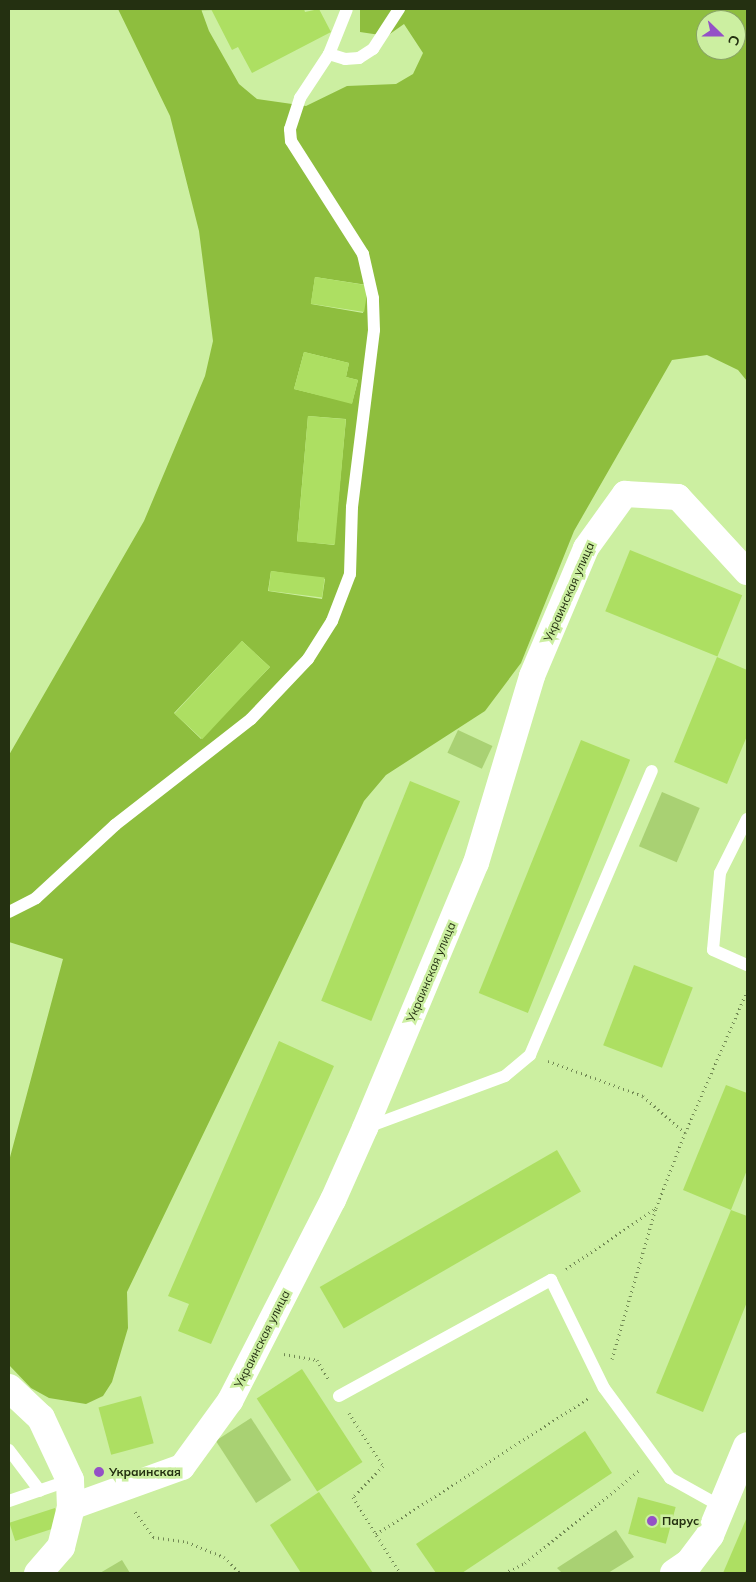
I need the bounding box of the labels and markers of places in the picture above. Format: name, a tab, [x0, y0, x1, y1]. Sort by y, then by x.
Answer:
place label: Украинская	[109, 1465, 181, 1479]
marker: Украинская	[93, 1466, 105, 1478]
place label: Парус	[662, 1514, 699, 1528]
marker: Парус	[646, 1515, 658, 1527]

